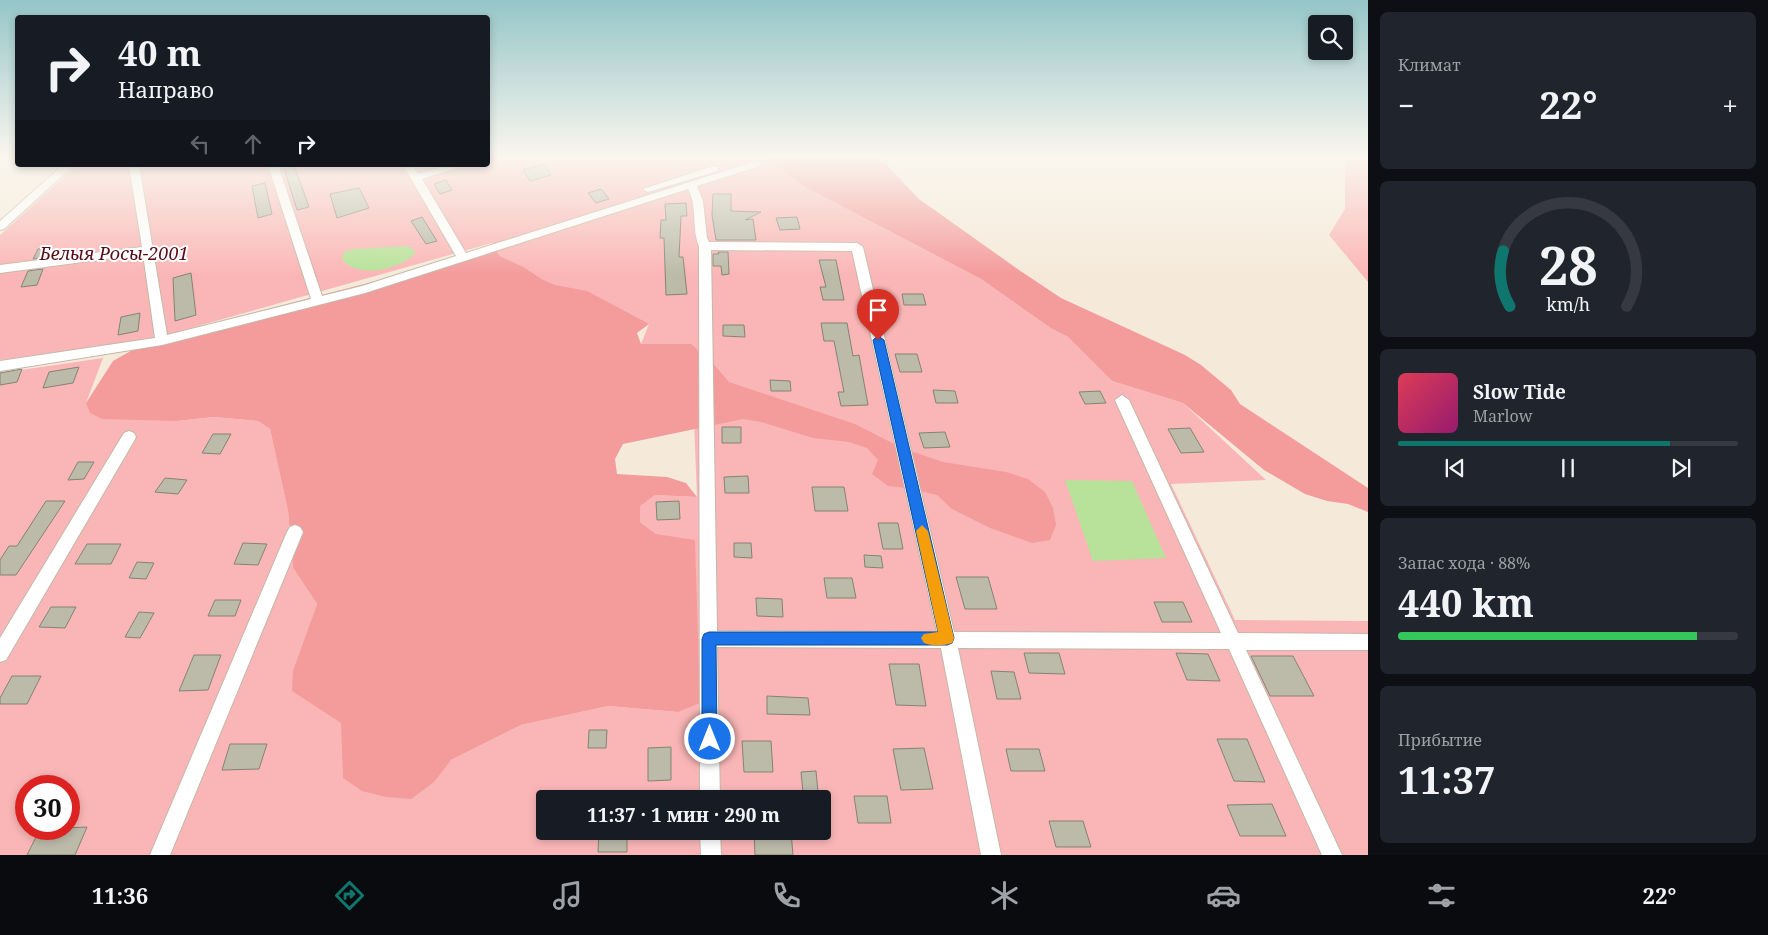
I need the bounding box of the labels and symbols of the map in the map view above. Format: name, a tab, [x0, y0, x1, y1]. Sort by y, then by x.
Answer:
park label: Белыя Росы-2001	[38, 241, 189, 265]
pin	[857, 289, 899, 340]
position arrow	[683, 712, 735, 764]
speed limit sign: 30	[15, 775, 80, 840]

